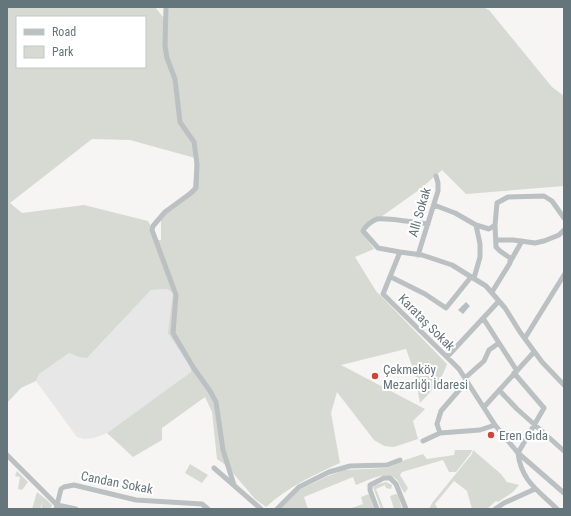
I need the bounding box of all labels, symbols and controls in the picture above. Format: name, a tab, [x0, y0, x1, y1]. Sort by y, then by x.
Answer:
legend	[16, 16, 146, 68]
text: Road	[52, 25, 76, 39]
text: Park	[52, 45, 74, 59]
street label: Allı Sokak	[405, 186, 434, 239]
street label: Karataş Sokak	[395, 291, 458, 354]
place label: Çekmeköy Mezarlığı İdaresi	[383, 362, 468, 392]
marker: Çekmeköy Mezarlığı İdaresi	[370, 371, 380, 381]
place label: Eren Gıda	[499, 428, 548, 443]
marker: Eren Gıda	[486, 430, 496, 440]
street label: Candan Sokak	[80, 468, 154, 497]

